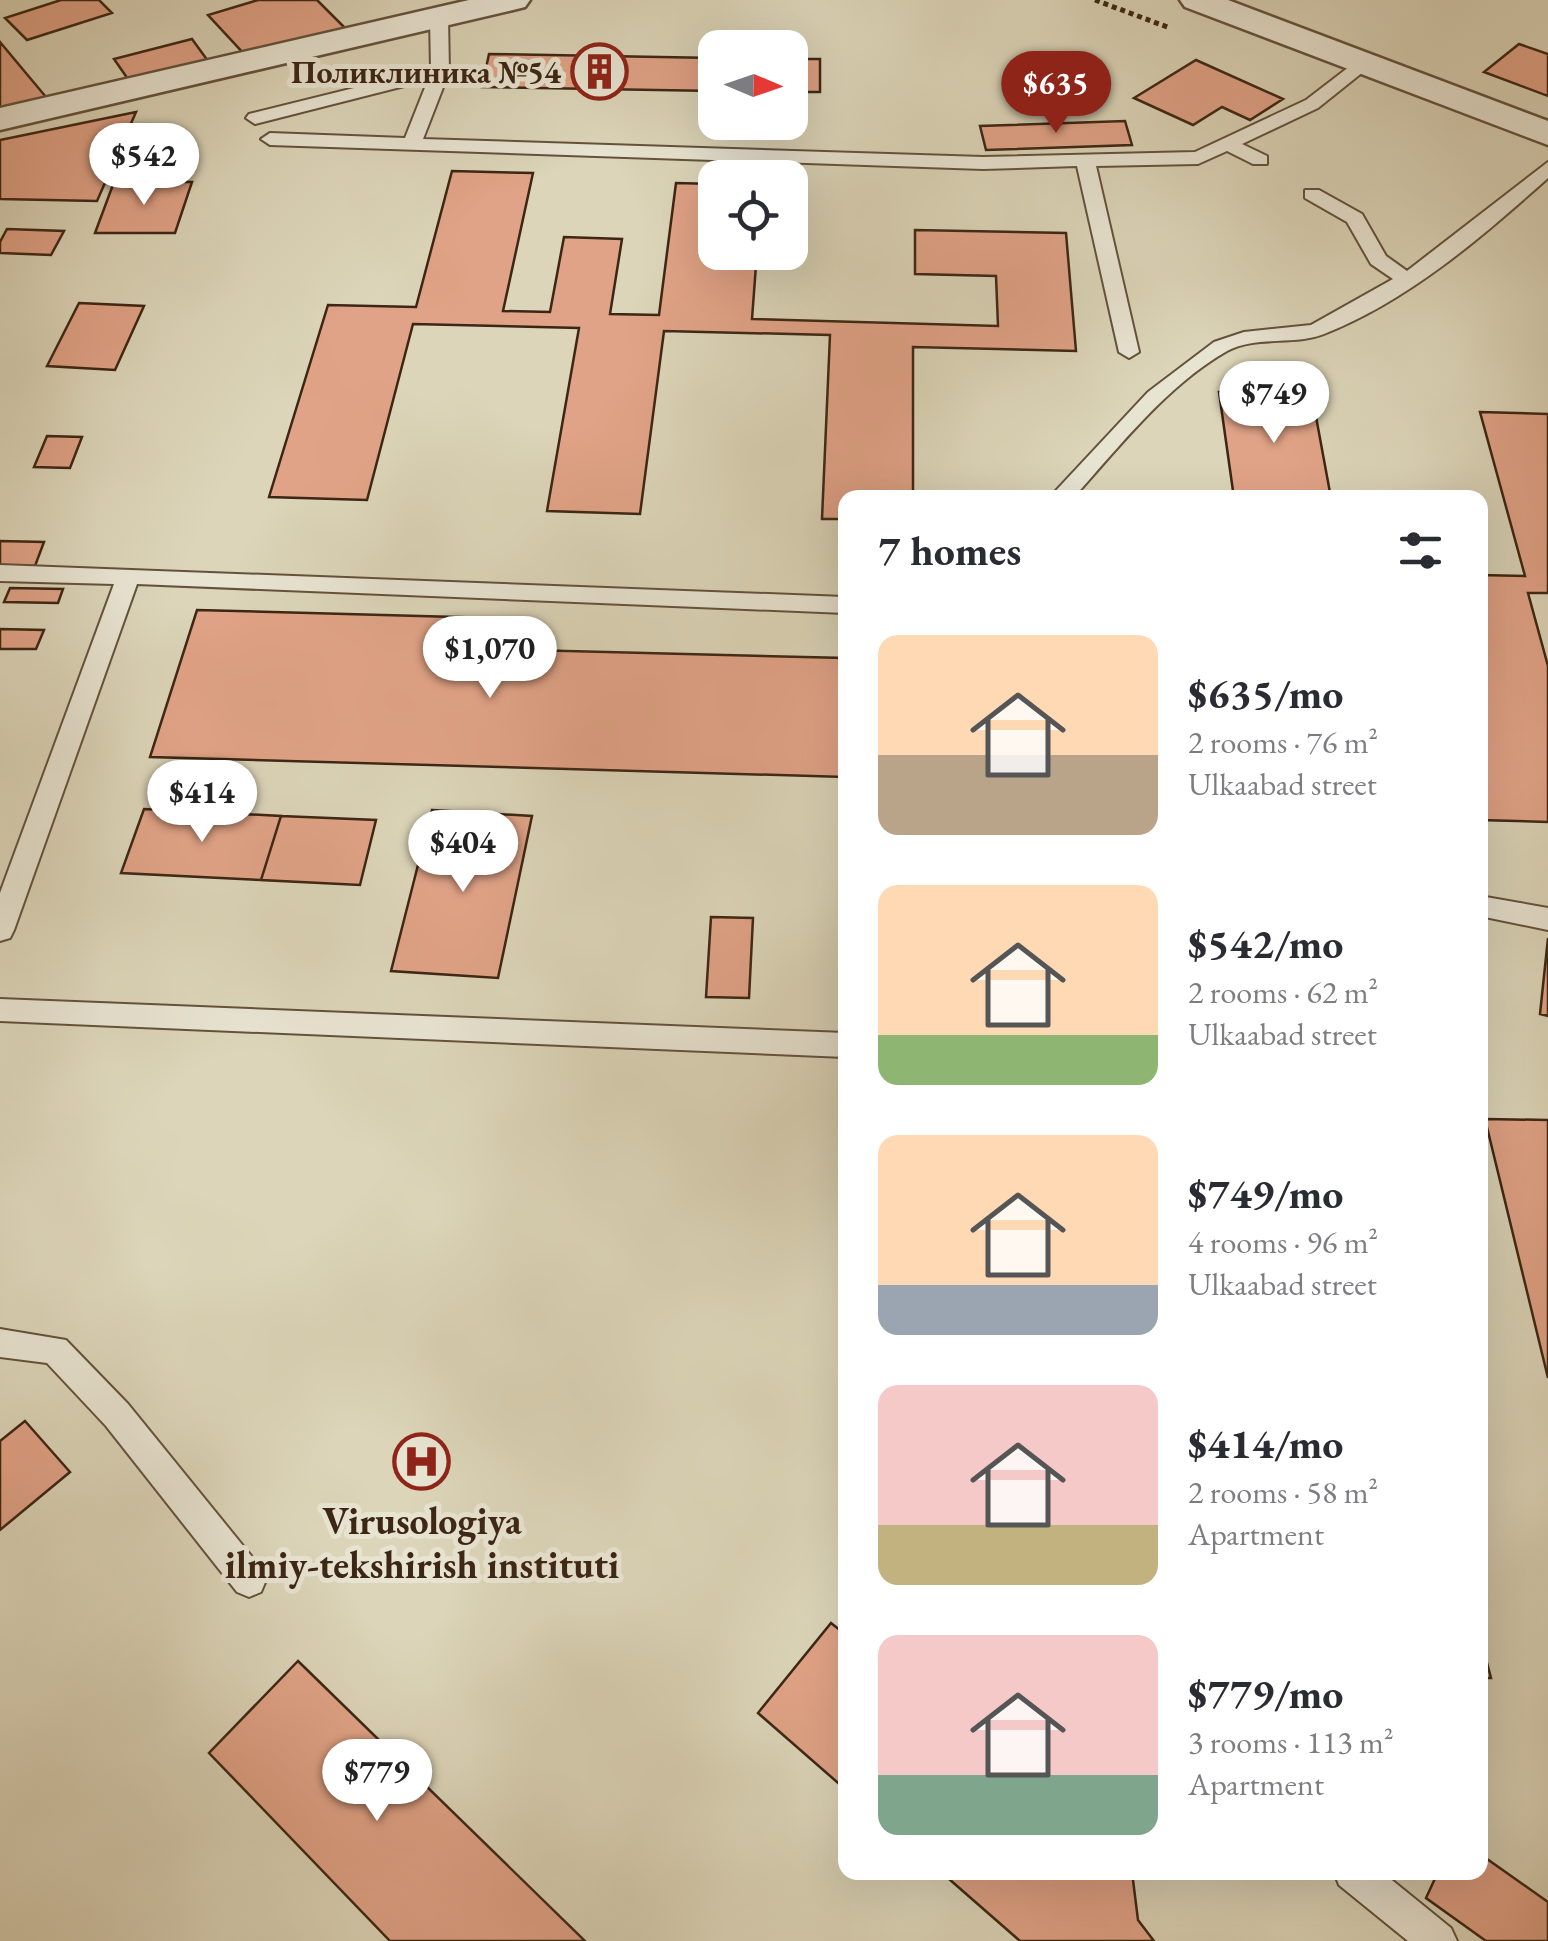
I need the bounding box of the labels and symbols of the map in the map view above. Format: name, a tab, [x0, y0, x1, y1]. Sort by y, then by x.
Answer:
north arrow	[698, 30, 808, 140]
building icon: Поликлиника №54	[570, 42, 630, 102]
place label: Поликлиника №54	[291, 51, 562, 93]
pin: $635	[997, 51, 1115, 136]
pin: $542	[85, 123, 203, 208]
pin: $749	[1215, 361, 1333, 446]
pin: $1,070	[409, 616, 571, 701]
pin: $414	[143, 760, 261, 845]
pin: $404	[404, 810, 522, 895]
hospital icon: Virusologiya ilmiy-tekshirish instituti	[392, 1432, 452, 1492]
place label: Virusologiya ilmiy-tekshirish instituti	[225, 1496, 619, 1589]
pin: $779	[318, 1739, 436, 1824]

